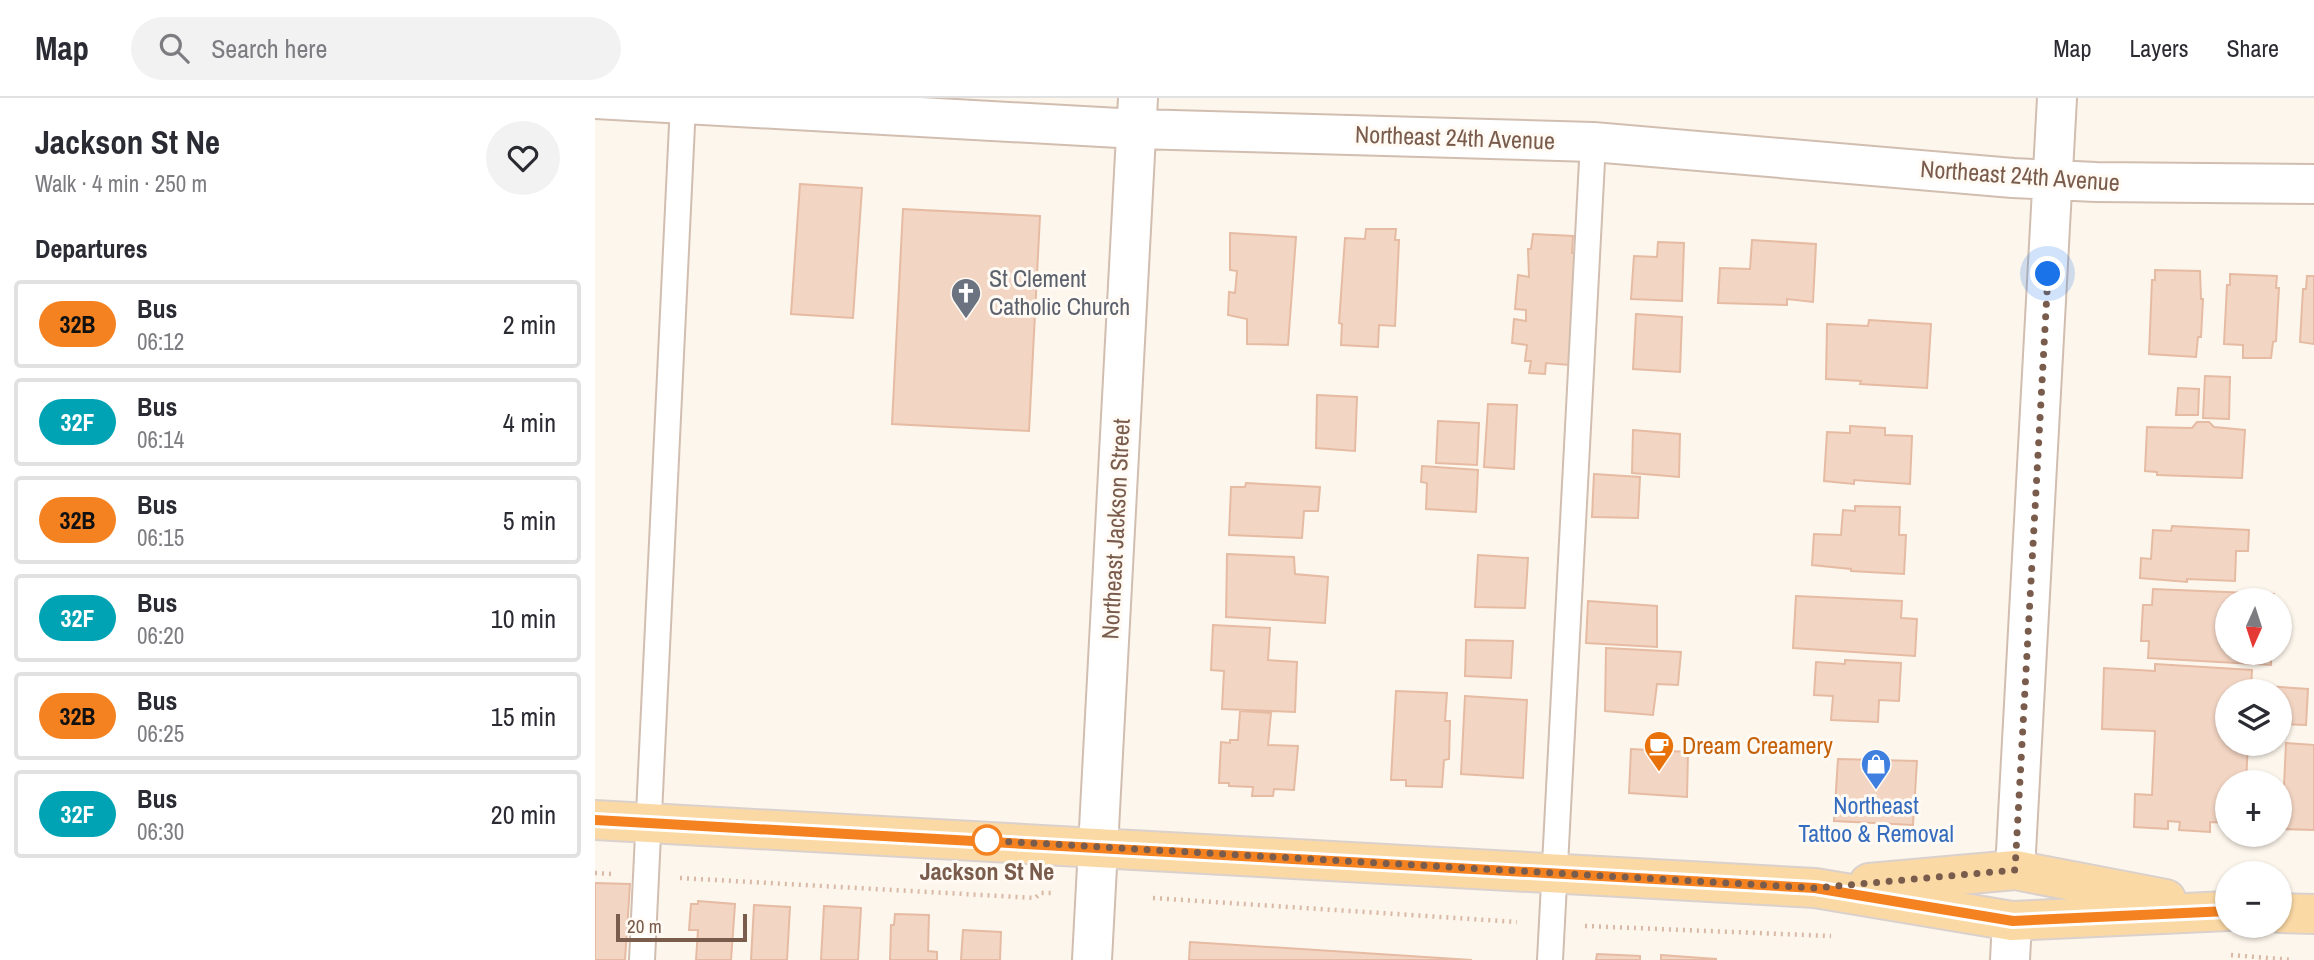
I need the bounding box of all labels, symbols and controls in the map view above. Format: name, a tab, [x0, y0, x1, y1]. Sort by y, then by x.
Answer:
search box	[131, 17, 621, 80]
text: Map	[35, 26, 89, 70]
icon: search	[155, 29, 193, 67]
text: Search here	[211, 31, 327, 66]
text: Map	[2053, 32, 2091, 64]
text: Layers	[2129, 32, 2188, 64]
text: Share	[2226, 32, 2279, 64]
street label: Northeast 24th Avenue	[1355, 118, 1555, 156]
text: Jackson St Ne	[35, 120, 220, 164]
button: heart	[486, 121, 560, 195]
street label: Northeast 24th Avenue	[1919, 152, 2121, 198]
text: Walk · 4 min · 250 m	[35, 168, 207, 199]
text: Departures	[35, 231, 148, 266]
your location	[2030, 256, 2065, 291]
place label: St Clement Catholic Church	[989, 262, 1130, 322]
church icon: St Clement Catholic Church	[949, 276, 983, 320]
text: Bus	[137, 291, 177, 326]
text: 2 min	[503, 307, 556, 342]
text: 32B	[59, 308, 96, 340]
text: 06:12	[137, 326, 184, 357]
text: Bus	[137, 389, 177, 424]
text: 4 min	[503, 405, 556, 440]
text: 32F	[61, 406, 94, 438]
street label: Northeast Jackson Street	[1093, 417, 1137, 640]
text: 06:14	[137, 424, 184, 455]
text: Bus	[137, 487, 177, 522]
text: 5 min	[503, 503, 556, 538]
text: 32B	[59, 504, 96, 536]
text: 06:15	[137, 522, 184, 553]
text: Bus	[137, 585, 177, 620]
north arrow	[2215, 588, 2293, 665]
map controls	[2215, 588, 2292, 938]
text: 10 min	[491, 601, 556, 636]
text: 32F	[61, 602, 94, 634]
text: 06:20	[137, 620, 184, 651]
button: layers	[2215, 679, 2292, 756]
text: Bus	[137, 683, 177, 718]
text: 15 min	[491, 699, 556, 734]
text: 32B	[59, 700, 96, 732]
text: 06:25	[137, 718, 184, 749]
cafe icon: Dream Creamery	[1642, 729, 1676, 773]
place label: Dream Creamery	[1682, 729, 1833, 761]
shop icon: Northeast Tattoo & Removal	[1859, 747, 1893, 791]
button: +	[2215, 770, 2292, 847]
text: Bus	[137, 781, 177, 816]
place label: Northeast Tattoo & Removal	[1798, 789, 1954, 849]
text: 20 min	[491, 797, 556, 832]
text: 32F	[61, 798, 94, 830]
text: 06:30	[137, 816, 184, 847]
marker: Jackson St Ne	[972, 825, 1002, 855]
place label: Jackson St Ne	[920, 855, 1054, 887]
button: −	[2215, 861, 2292, 938]
scale bar	[616, 911, 747, 943]
text: 20 m	[627, 913, 662, 939]

